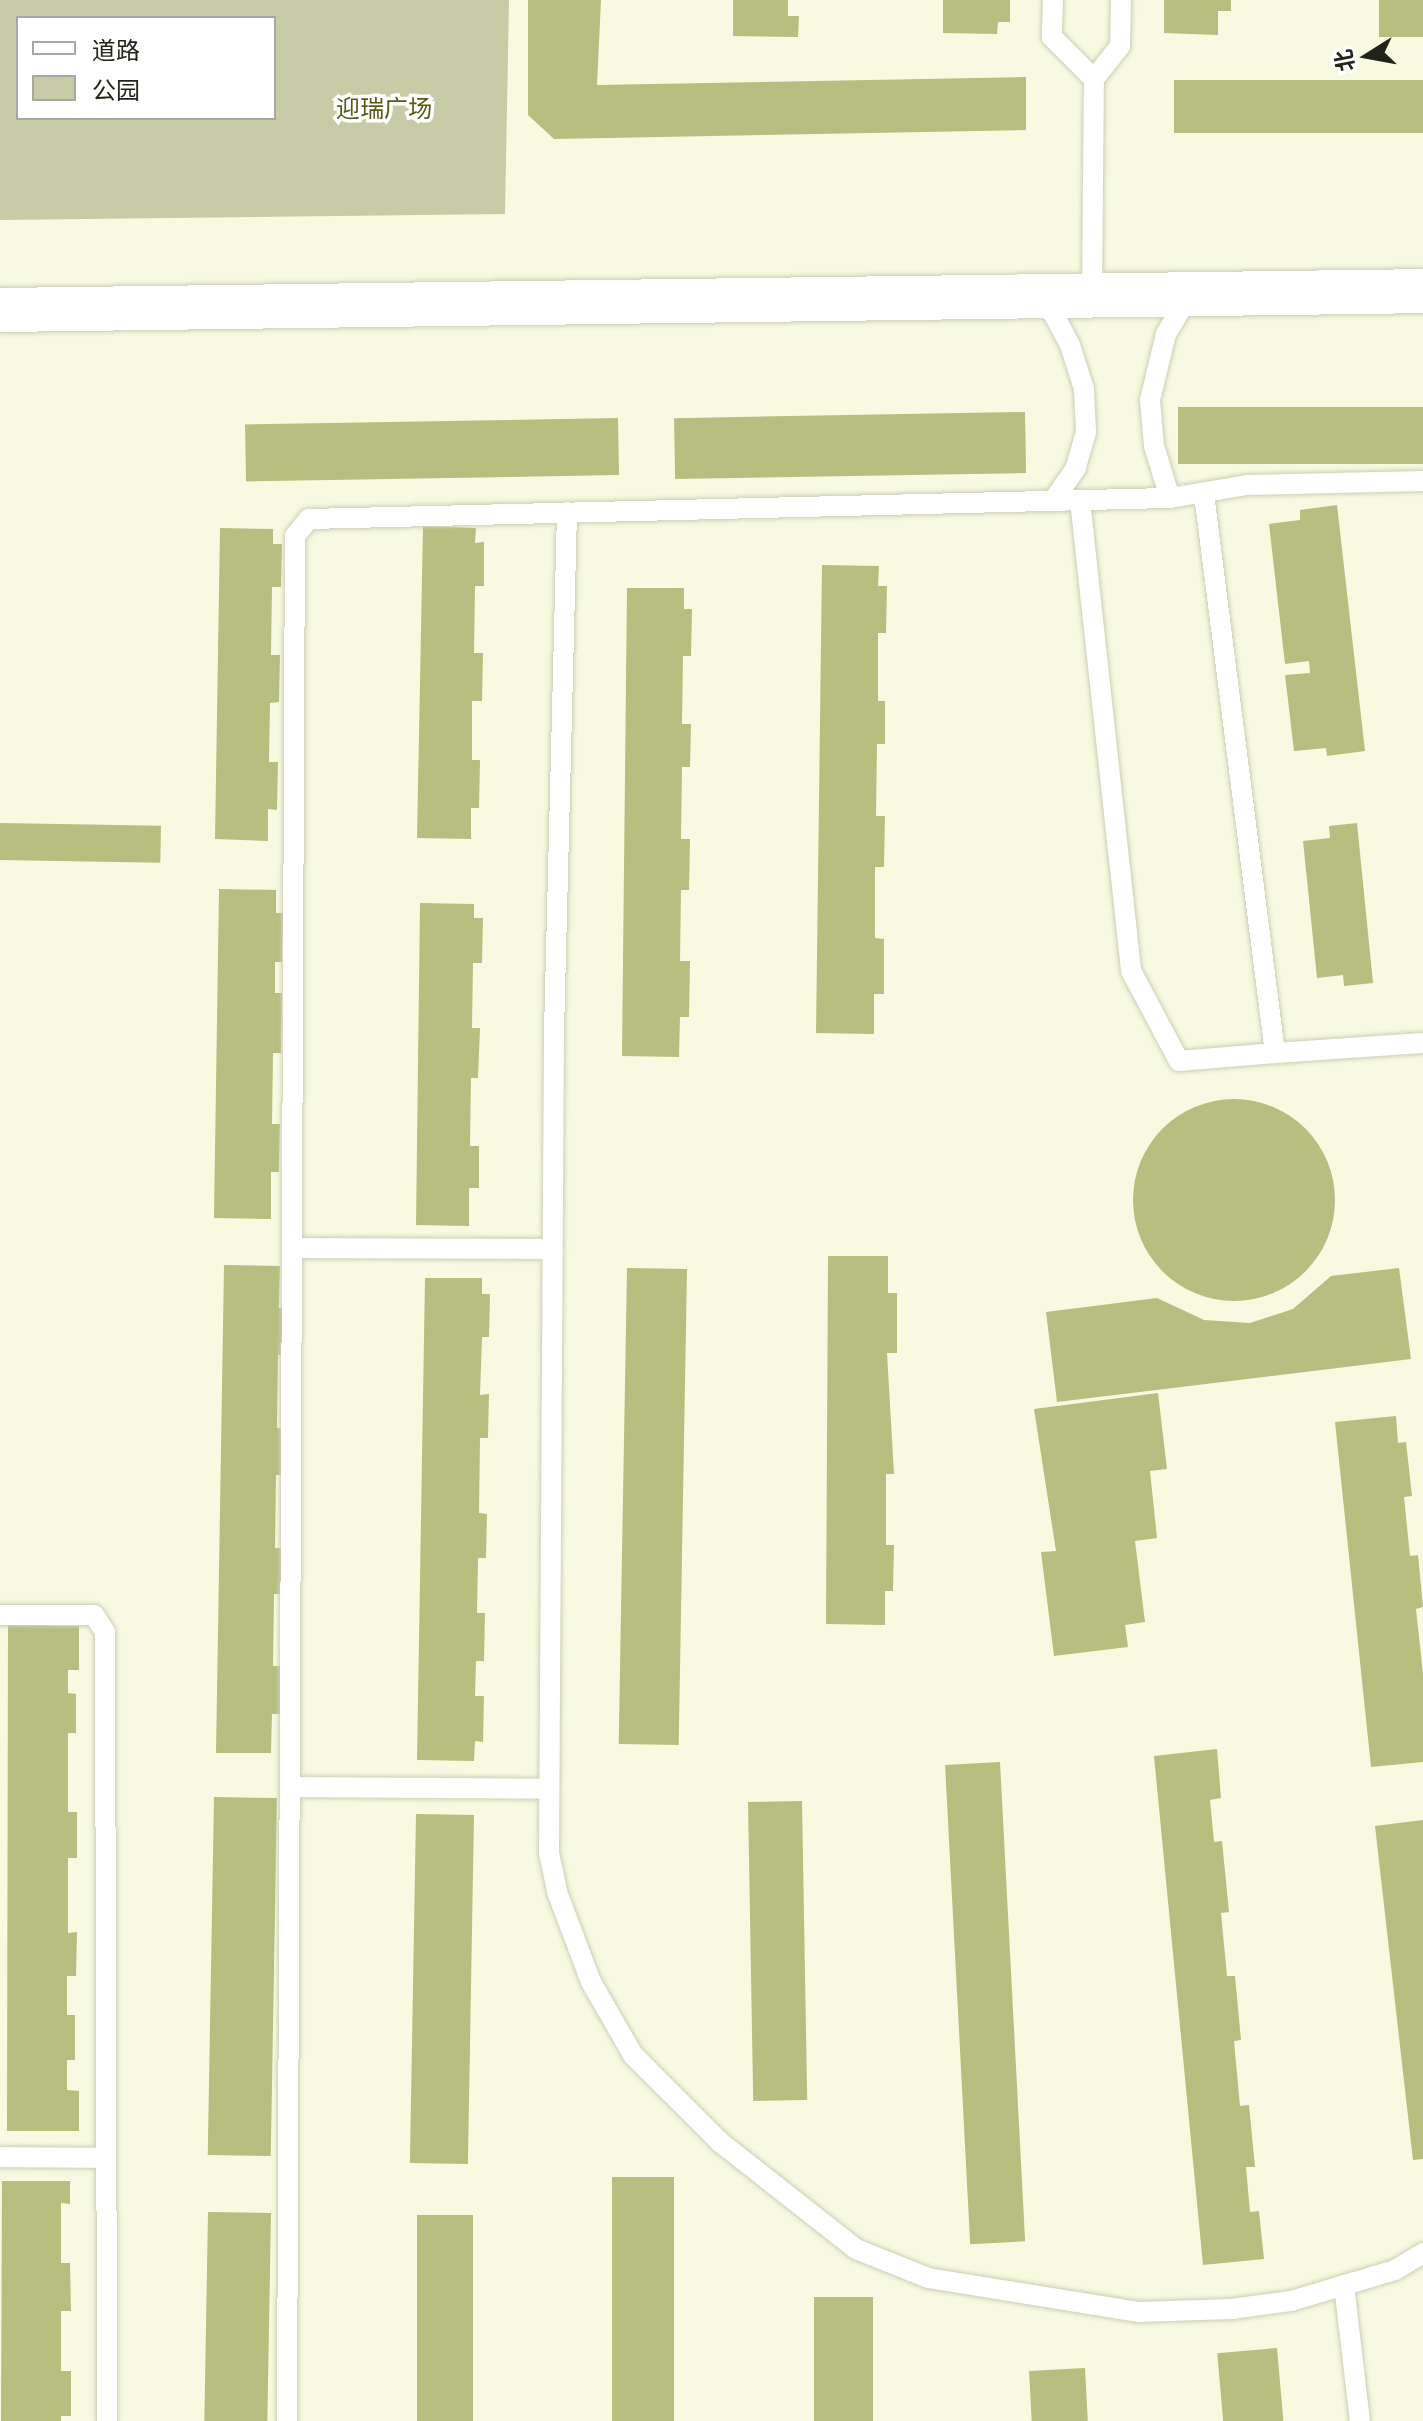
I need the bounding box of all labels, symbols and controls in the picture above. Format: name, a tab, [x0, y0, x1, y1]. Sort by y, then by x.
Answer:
legend	[16, 16, 276, 120]
north arrow	[1327, 16, 1407, 96]
text: 道路	[92, 35, 140, 64]
text: 北	[1329, 47, 1358, 74]
text: 公园	[92, 75, 140, 104]
park label: 迎瑞广场	[336, 94, 432, 122]

